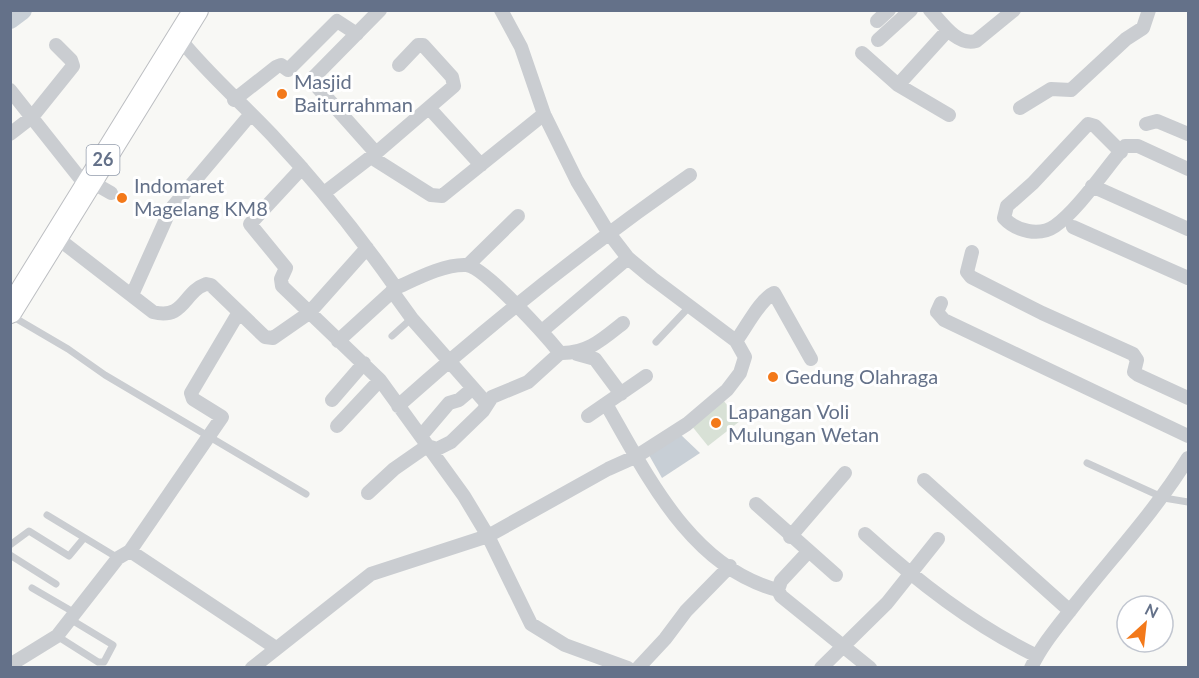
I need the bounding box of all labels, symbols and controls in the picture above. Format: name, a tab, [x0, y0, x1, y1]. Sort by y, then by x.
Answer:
place label: Masjid Baiturrahman	[294, 69, 413, 116]
marker: Masjid Baiturrahman	[275, 87, 289, 101]
road number: 26	[86, 145, 120, 175]
place label: Indomaret Magelang KM8	[134, 173, 268, 220]
marker: Indomaret Magelang KM8	[115, 191, 129, 205]
place label: Gedung Olahraga	[785, 364, 938, 388]
marker: Gedung Olahraga	[766, 370, 780, 384]
place label: Lapangan Voli Mulungan Wetan	[728, 399, 879, 446]
marker: Lapangan Voli Mulungan Wetan	[709, 416, 723, 430]
north arrow	[1115, 594, 1175, 654]
text: N	[1142, 599, 1162, 621]

